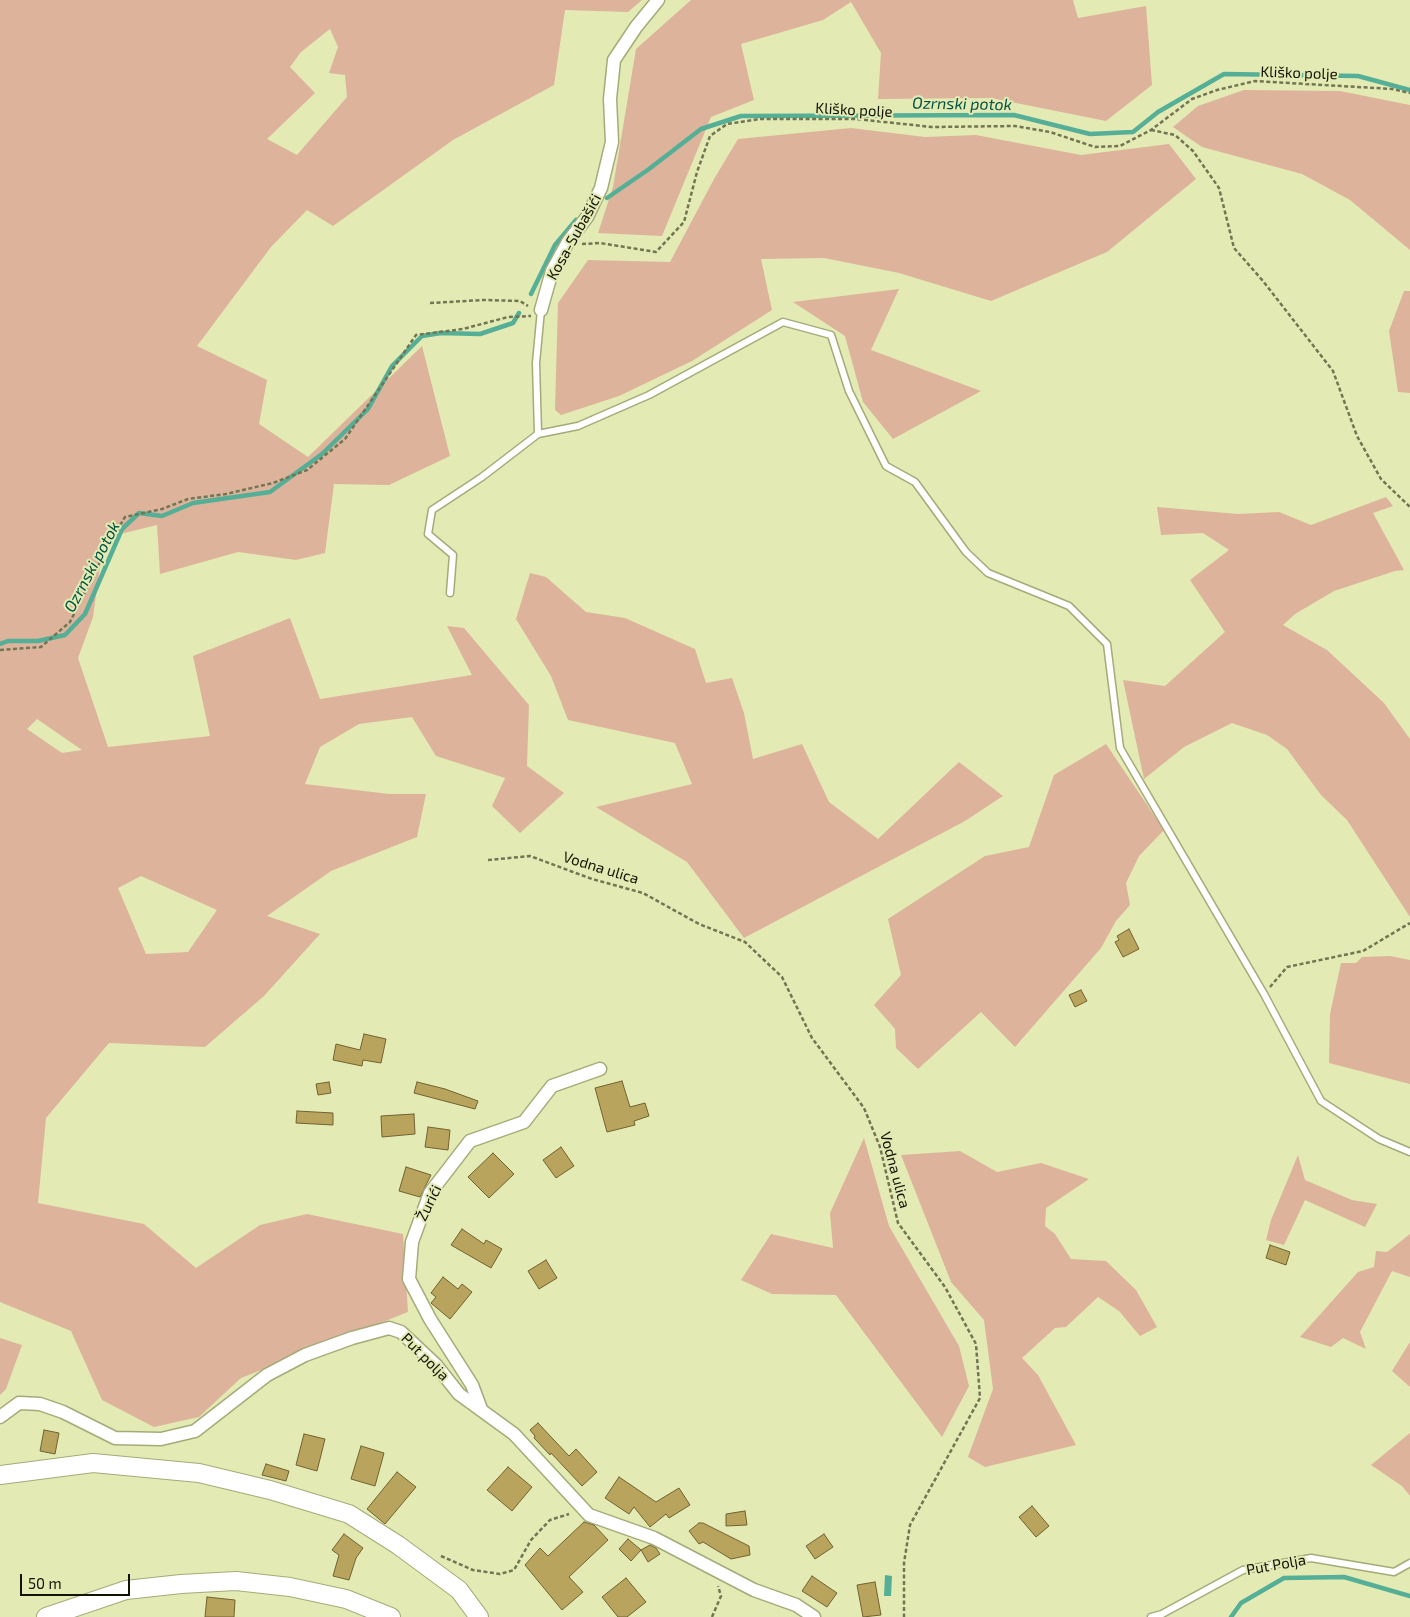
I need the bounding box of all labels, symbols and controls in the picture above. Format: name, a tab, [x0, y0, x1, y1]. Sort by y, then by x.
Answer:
street label: Kliško polje	[1260, 63, 1338, 83]
water label: Ozrnski potok	[912, 94, 1012, 114]
street label: Kliško polje	[815, 99, 893, 121]
street label: Kosa-Subašići	[543, 191, 605, 283]
water label: Ozrnski potok	[60, 518, 124, 616]
street label: Vodna ulica	[561, 848, 641, 888]
street label: Vodna ulica	[876, 1130, 914, 1210]
street label: Žurići	[413, 1182, 445, 1224]
street label: Put polja	[397, 1329, 453, 1385]
street label: Put Polja	[1245, 1551, 1307, 1579]
scale bar	[22, 1564, 132, 1596]
text: 50 m	[28, 1574, 62, 1592]

